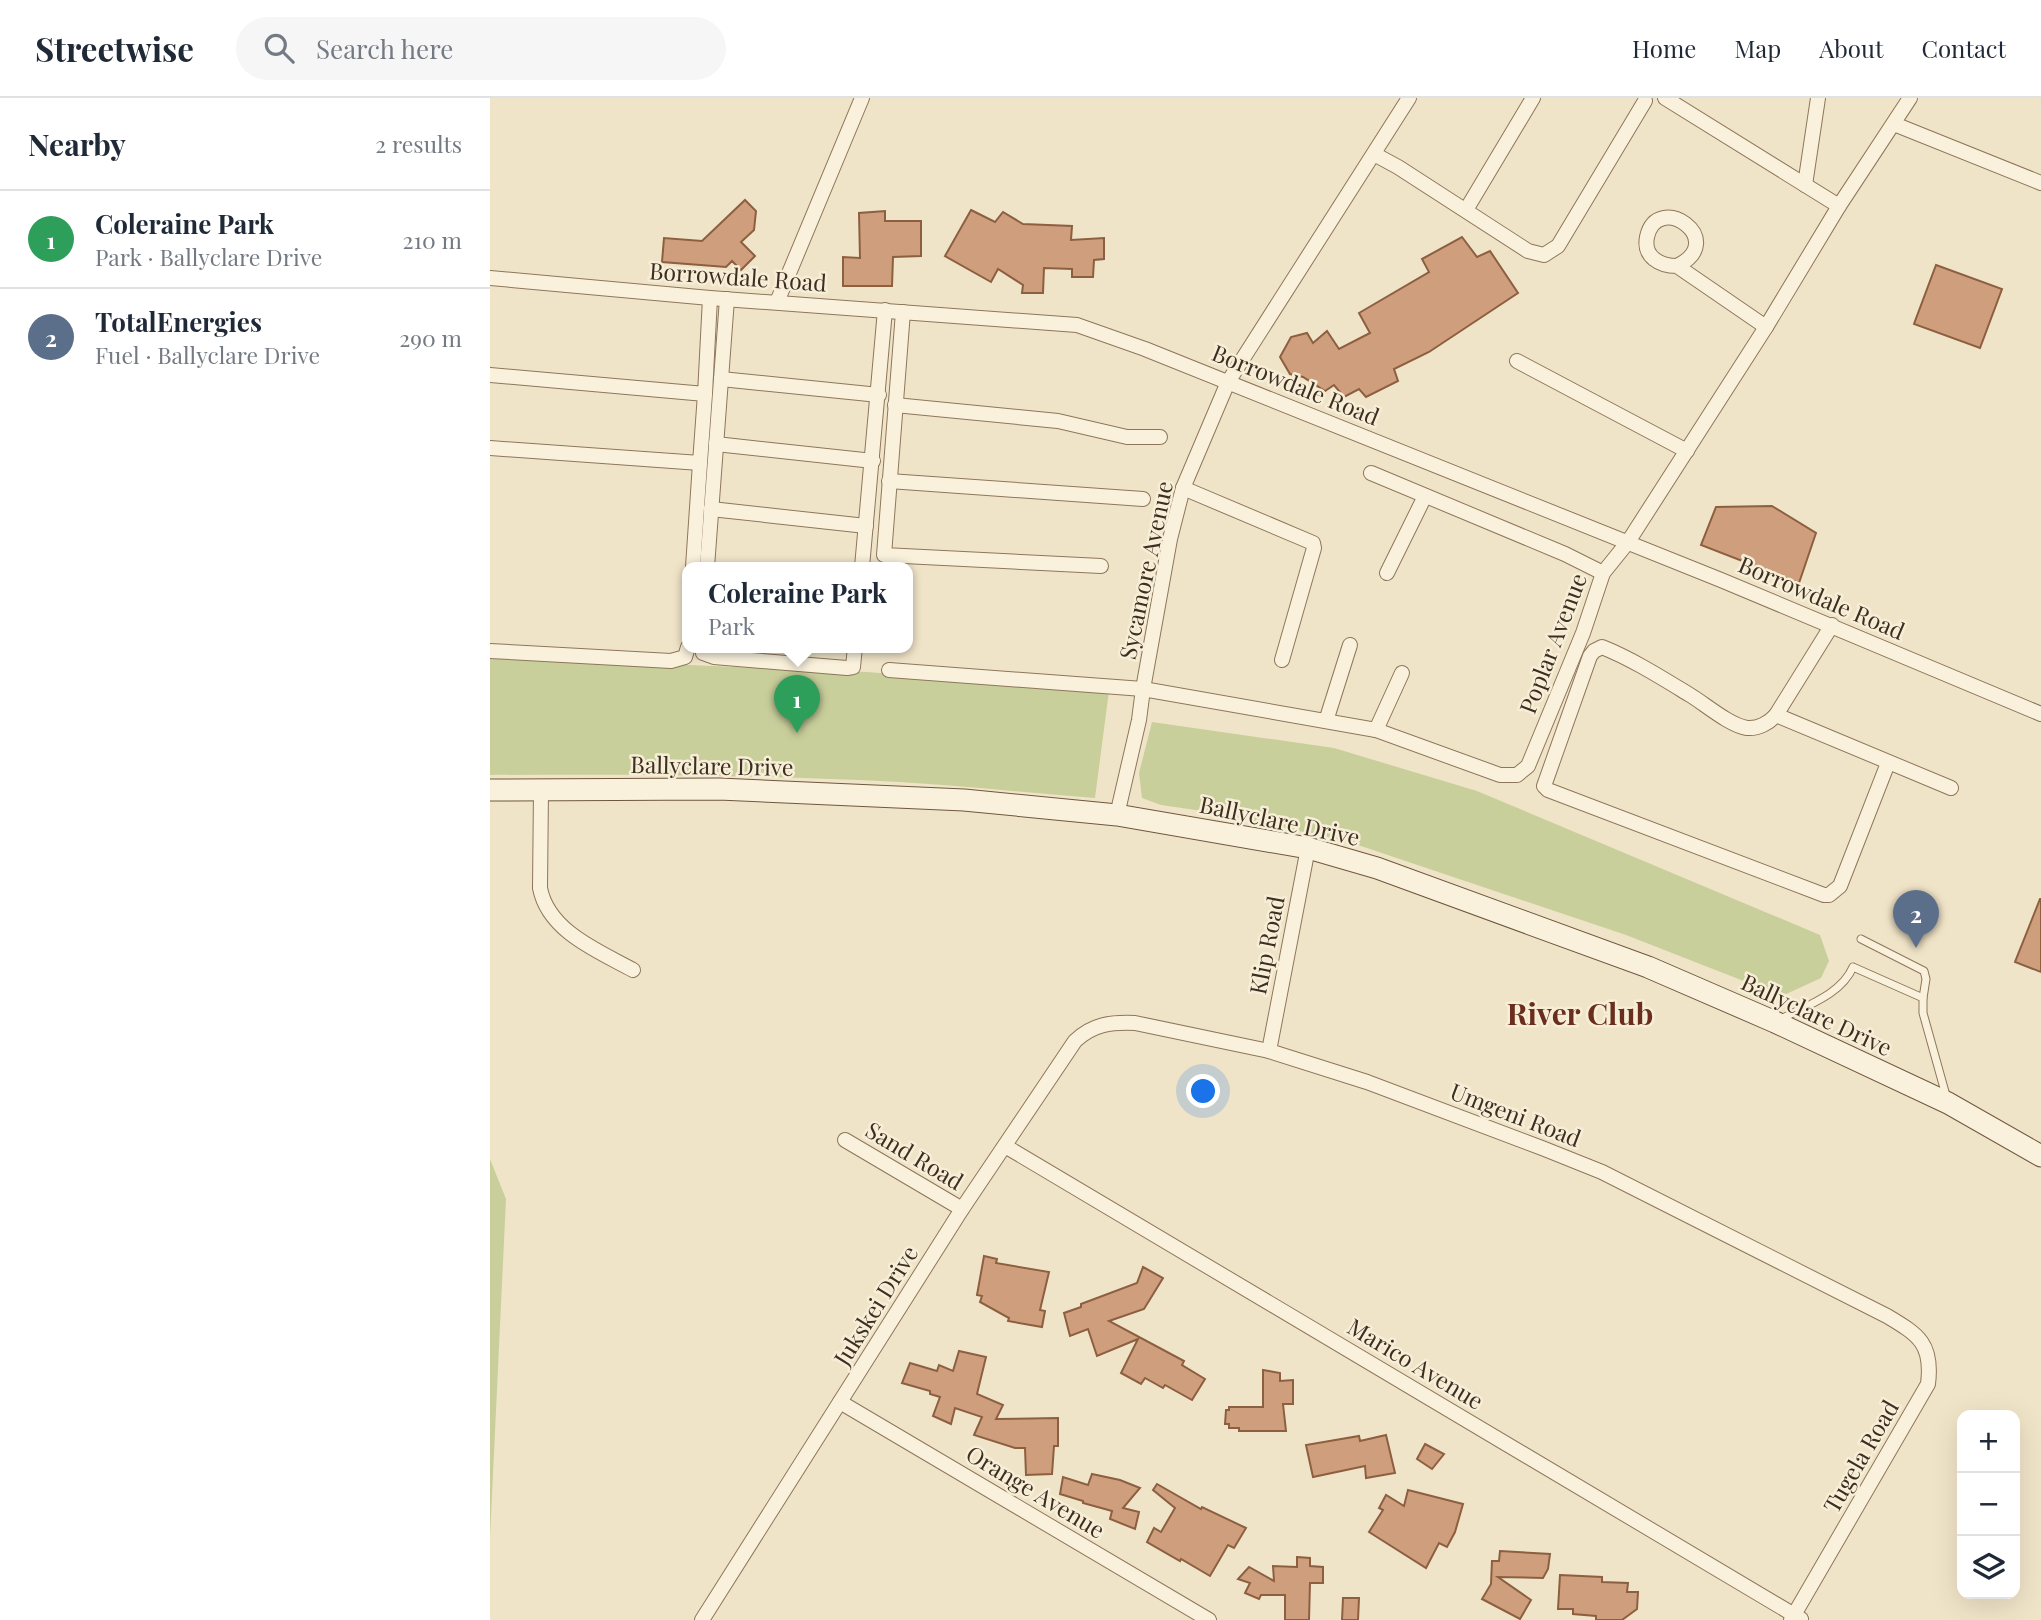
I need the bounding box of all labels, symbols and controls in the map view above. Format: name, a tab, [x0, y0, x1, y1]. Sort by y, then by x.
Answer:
search box	[236, 17, 726, 80]
text: Streetwise	[35, 26, 194, 70]
icon: search	[260, 29, 298, 67]
text: Search here	[316, 31, 453, 66]
text: Home	[1632, 32, 1696, 64]
text: Map	[1734, 32, 1781, 64]
text: About	[1819, 32, 1883, 64]
text: Contact	[1921, 32, 2006, 64]
text: Nearby	[28, 124, 126, 164]
text: 2 results	[375, 128, 462, 159]
text: Coleraine Park	[95, 206, 274, 241]
text: 1	[47, 224, 55, 255]
text: 210 m	[403, 224, 462, 255]
text: Park · Ballyclare Drive	[95, 241, 322, 272]
street label: Borrowdale Road	[648, 254, 828, 298]
text: TotalEnergies	[95, 304, 262, 339]
text: 2	[45, 322, 57, 353]
text: 290 m	[399, 322, 462, 353]
street label: Borrowdale Road	[1208, 336, 1384, 432]
text: Fuel · Ballyclare Drive	[95, 339, 320, 370]
street label: Sycamore Avenue	[1111, 478, 1179, 662]
street label: Borrowdale Road	[1734, 548, 1910, 646]
popup	[682, 562, 913, 653]
street label: Poplar Avenue	[1511, 568, 1593, 718]
text: Coleraine Park	[708, 575, 887, 610]
text: Park	[708, 610, 755, 641]
pin: 1	[774, 675, 820, 733]
street label: Ballyclare Drive	[630, 748, 794, 782]
street label: Ballyclare Drive	[1197, 788, 1363, 852]
pin: 2	[1893, 890, 1939, 948]
street label: Klip Road	[1241, 893, 1291, 997]
street label: Ballyclare Drive	[1737, 966, 1897, 1062]
district label: River Club	[1507, 993, 1653, 1033]
your location	[1186, 1074, 1220, 1108]
street label: Umgeni Road	[1446, 1075, 1586, 1153]
street label: Sand Road	[860, 1114, 970, 1196]
street label: Jukskei Drive	[825, 1239, 924, 1372]
street label: Marico Avenue	[1342, 1310, 1490, 1416]
street label: Tugela Road	[1815, 1394, 1905, 1518]
map controls	[1957, 1410, 2020, 1599]
button: +	[1957, 1410, 2020, 1473]
street label: Orange Avenue	[961, 1437, 1111, 1545]
button: −	[1957, 1473, 2020, 1536]
button: layers	[1957, 1536, 2020, 1599]

